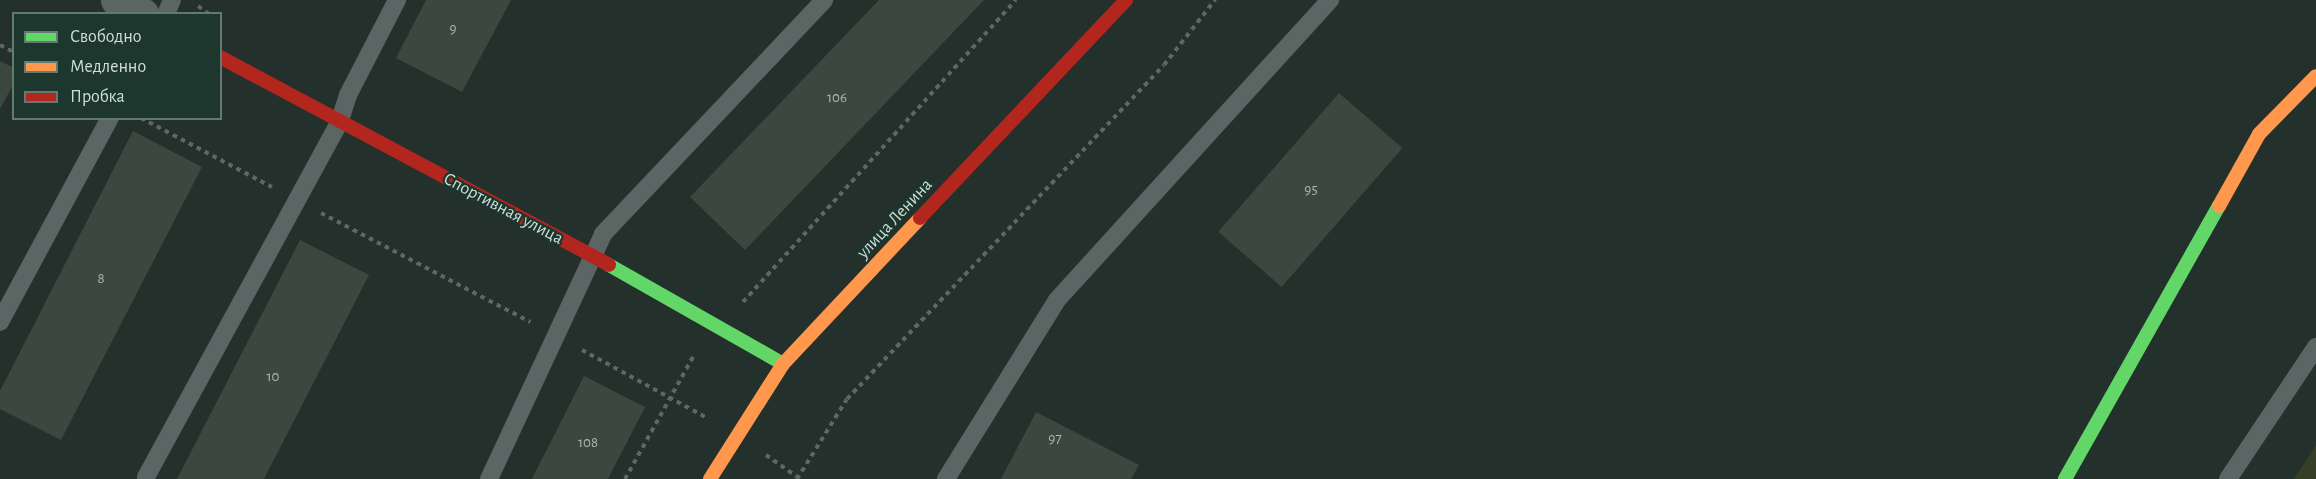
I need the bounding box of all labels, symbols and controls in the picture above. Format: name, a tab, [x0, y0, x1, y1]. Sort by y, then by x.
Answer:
legend	[12, 12, 222, 120]
house number: 9	[449, 20, 457, 38]
text: Свободно	[70, 28, 142, 46]
text: Медленно	[70, 58, 146, 76]
text: Пробка	[70, 88, 125, 106]
house number: 106	[827, 89, 847, 107]
street label: Спортивная улица	[439, 168, 567, 250]
street label: улица Ленина	[853, 175, 937, 263]
house number: 95	[1304, 181, 1318, 199]
house number: 8	[97, 270, 105, 288]
house number: 10	[266, 368, 280, 386]
house number: 97	[1048, 430, 1062, 448]
house number: 108	[578, 434, 598, 452]

